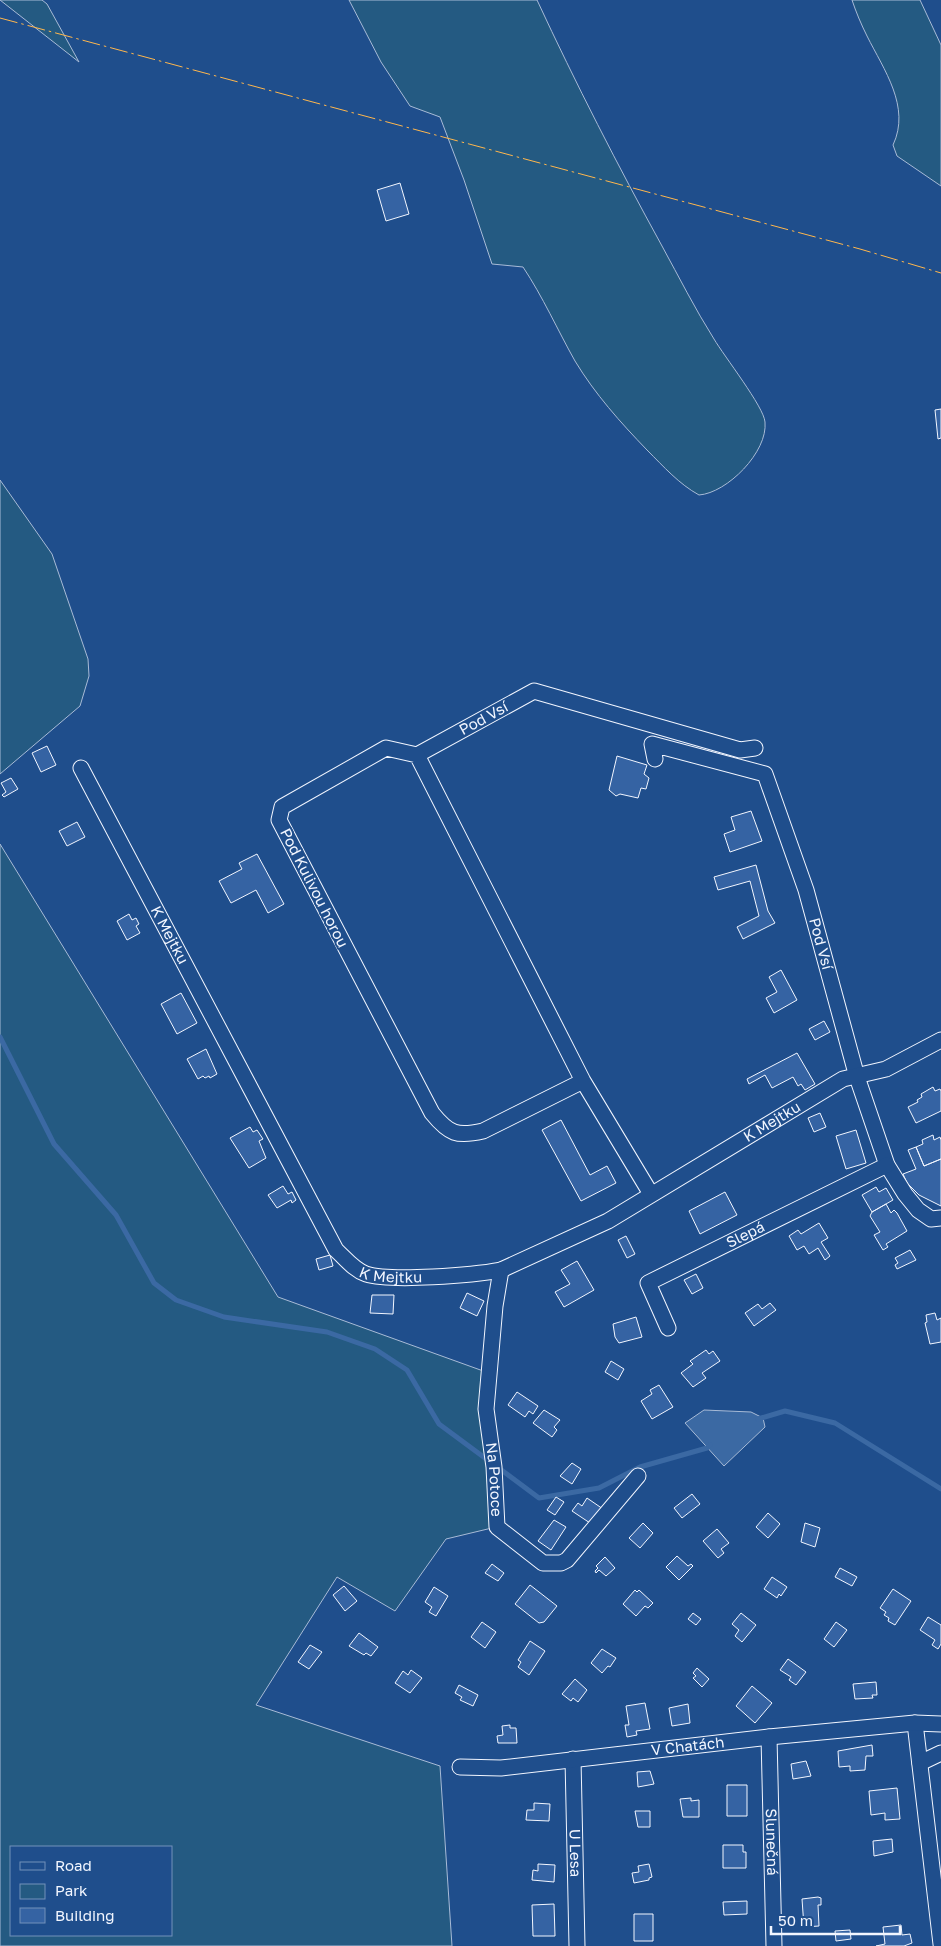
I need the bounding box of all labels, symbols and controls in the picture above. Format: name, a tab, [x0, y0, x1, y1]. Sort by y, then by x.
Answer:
street label: Pod Vsí	[456, 697, 512, 738]
street label: Pod Kulivou horou	[277, 825, 353, 950]
street label: K Mejtku	[148, 902, 193, 967]
street label: Pod Vsí	[806, 916, 838, 972]
street label: K Mejtku	[740, 1097, 803, 1145]
street label: Slepá	[723, 1217, 767, 1251]
street label: K Mejtku	[357, 1262, 423, 1286]
street label: Na Potoce	[483, 1441, 506, 1517]
street label: V Chatách	[650, 1732, 725, 1759]
street label: Slunečná	[763, 1808, 782, 1876]
street label: U Lesa	[566, 1829, 586, 1877]
legend	[10, 1846, 172, 1936]
text: Road	[55, 1856, 92, 1874]
text: Park	[55, 1881, 88, 1899]
scale bar	[771, 1904, 900, 1936]
text: Building	[55, 1906, 115, 1924]
text: 50 m	[778, 1911, 813, 1929]

